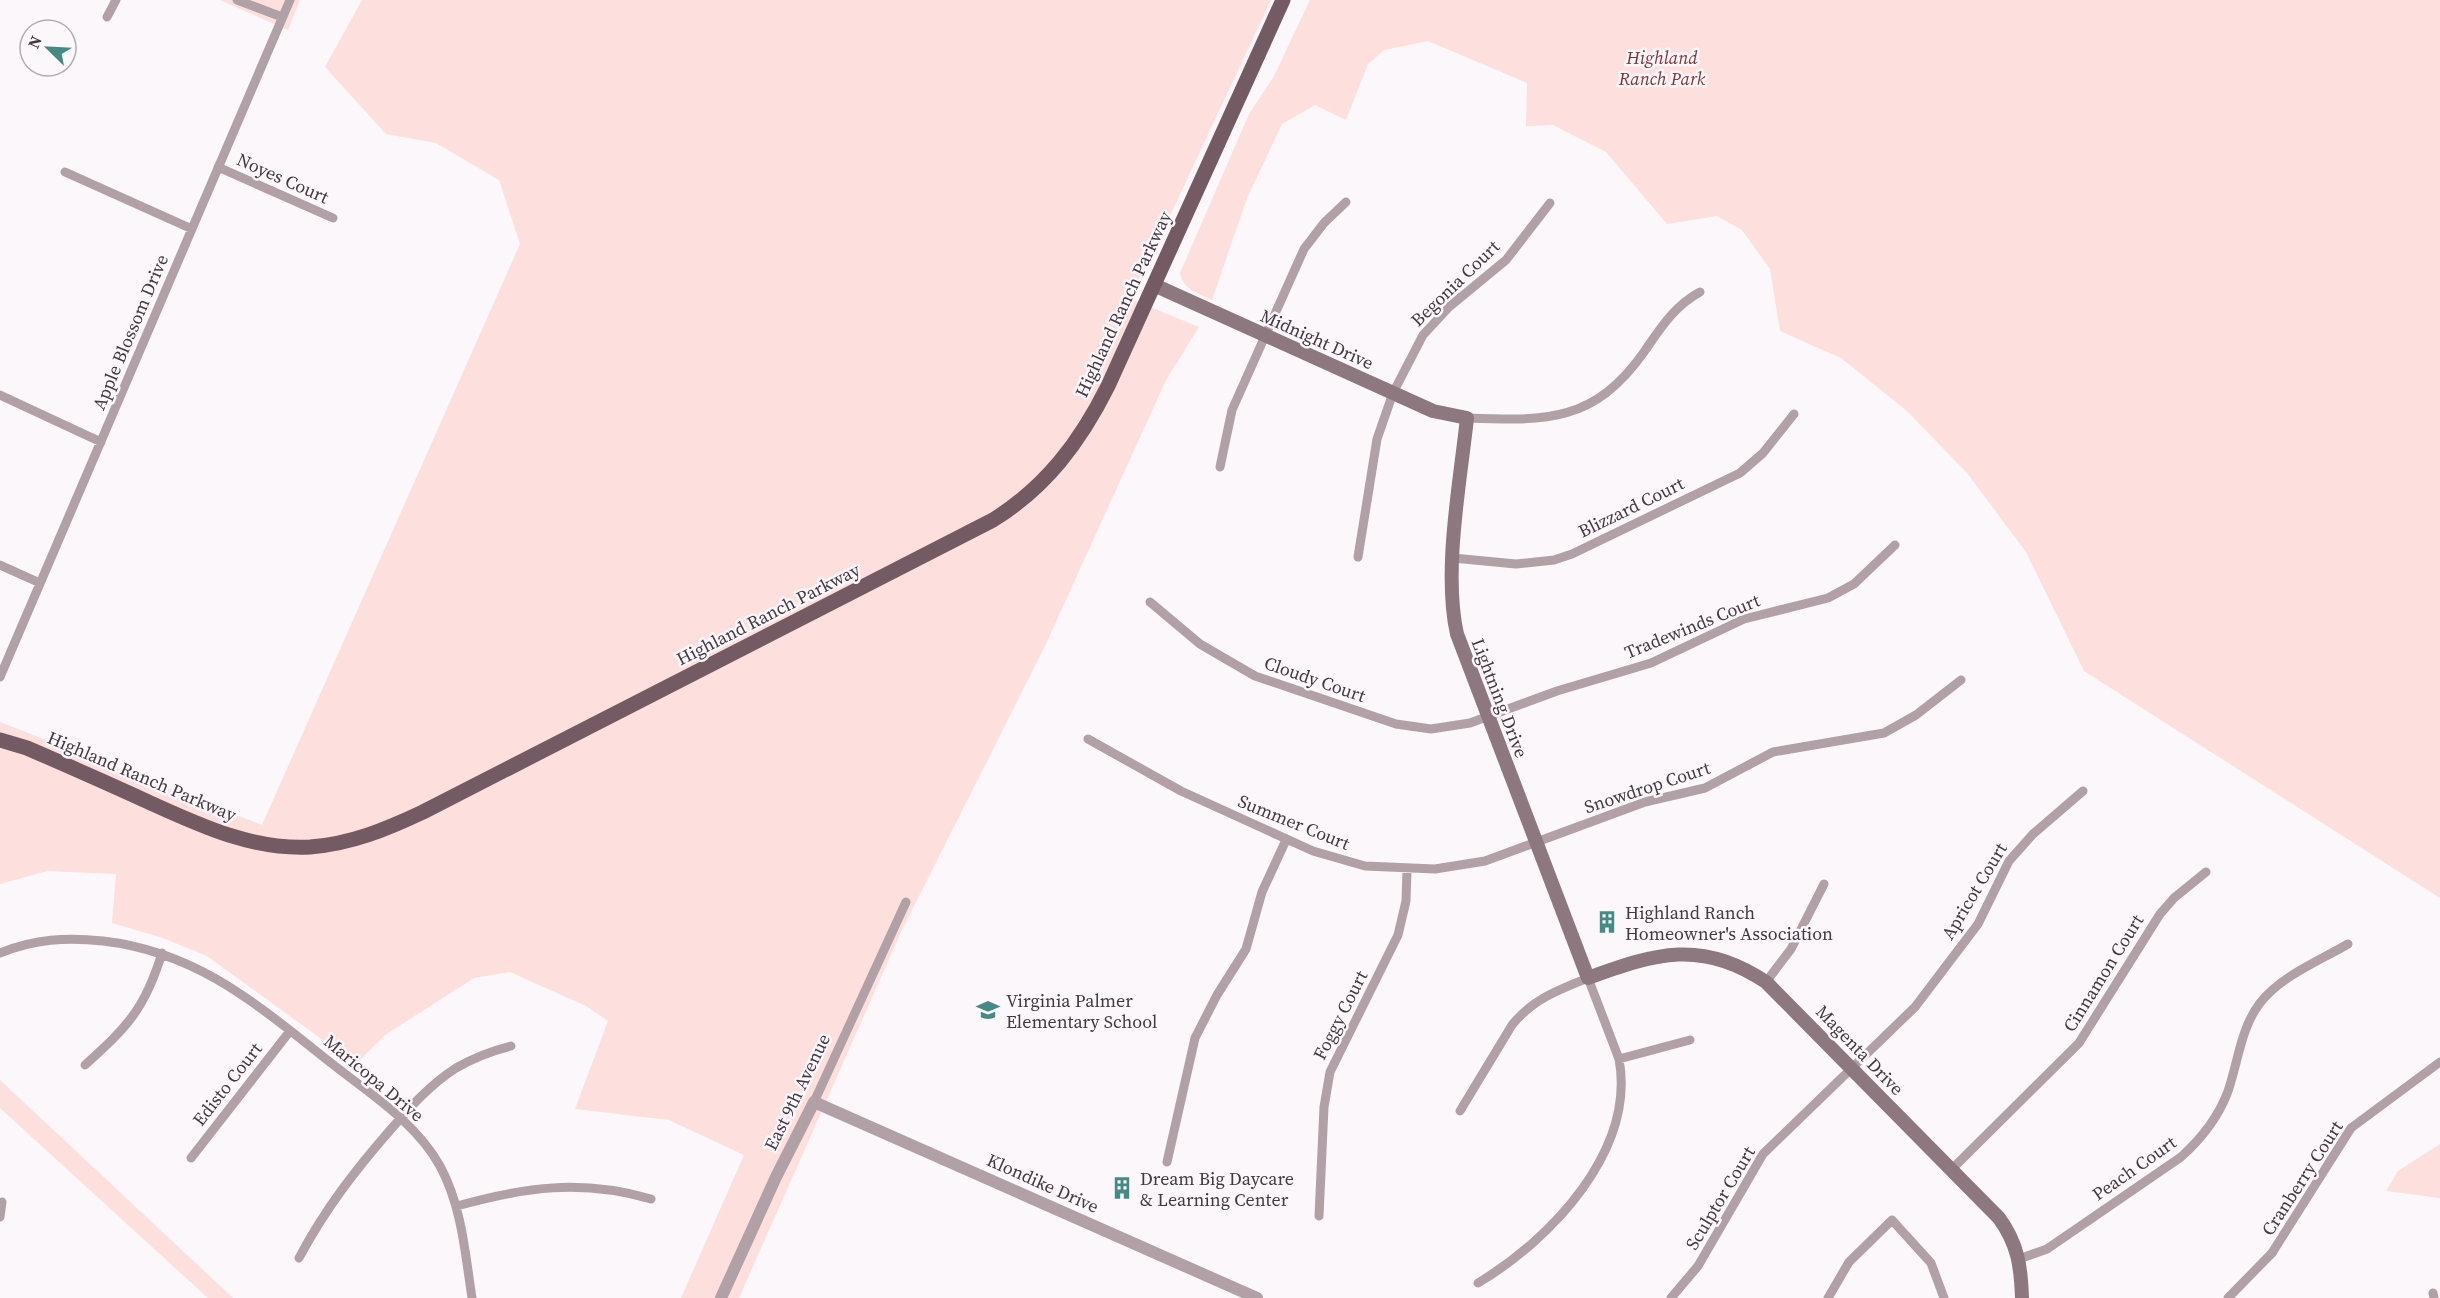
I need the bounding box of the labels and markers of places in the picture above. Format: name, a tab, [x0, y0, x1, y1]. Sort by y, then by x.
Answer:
place label: Highland Ranch Homeowner's Association	[1625, 900, 1833, 946]
building icon: Highland Ranch Homeowner's Association	[1594, 909, 1620, 935]
place label: Virginia Palmer Elementary School	[1006, 988, 1157, 1034]
school or university icon: Virginia Palmer Elementary School	[975, 997, 1001, 1023]
place label: Dream Big Daycare & Learning Center	[1140, 1166, 1294, 1212]
building icon: Dream Big Daycare & Learning Center	[1109, 1175, 1135, 1201]

